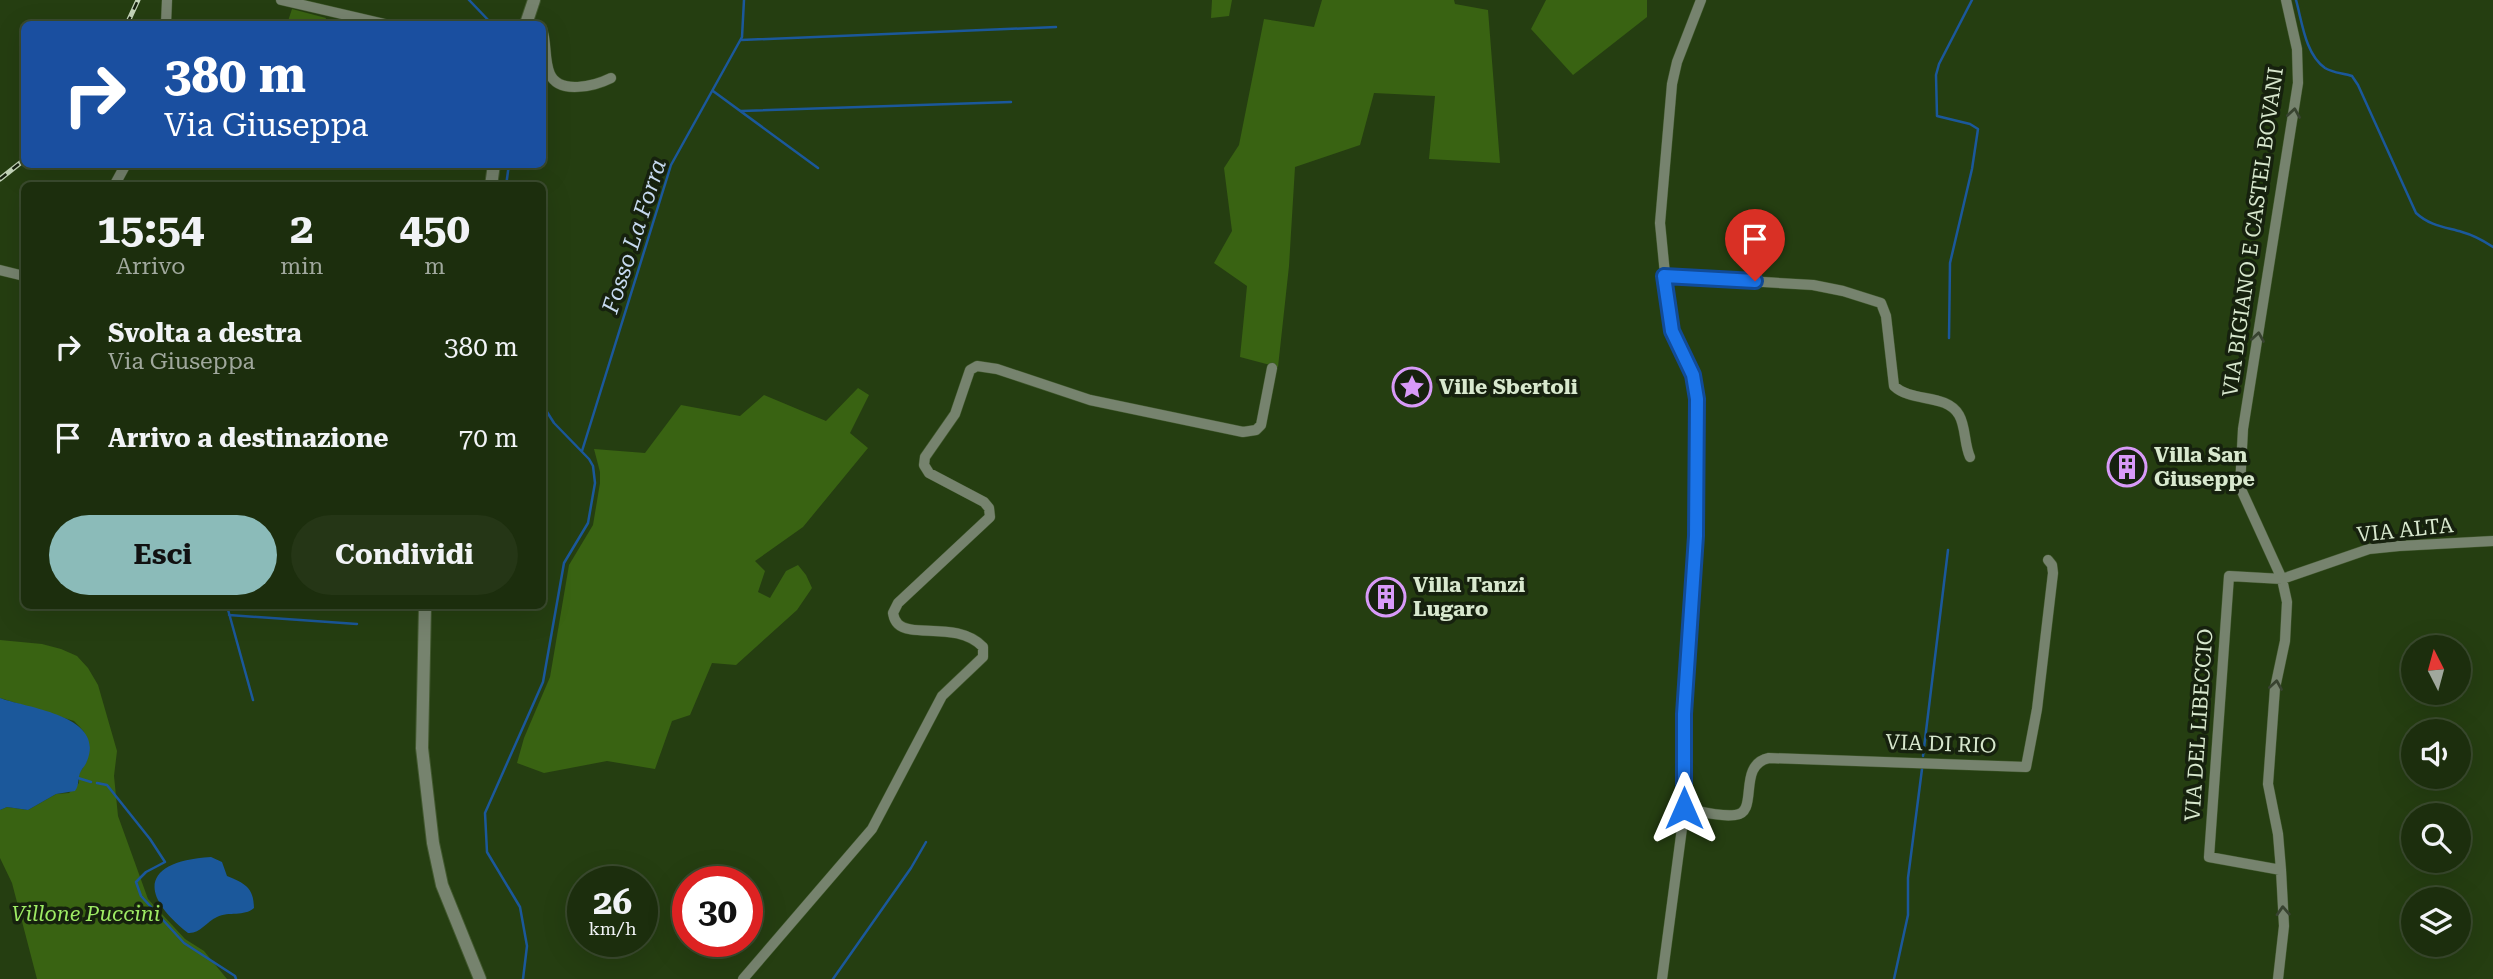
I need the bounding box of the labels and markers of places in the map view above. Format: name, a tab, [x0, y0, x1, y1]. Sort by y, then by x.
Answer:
pin	[1725, 209, 1785, 281]
place icon: Ville Sbertoli	[1391, 366, 1433, 408]
place label: Ville Sbertoli	[1439, 375, 1578, 399]
place label: Villa San Giuseppe	[2154, 443, 2255, 491]
building icon: Villa San Giuseppe	[2106, 446, 2148, 488]
place label: Villa Tanzi Lugaro	[1413, 573, 1525, 621]
building icon: Villa Tanzi Lugaro	[1365, 576, 1407, 618]

